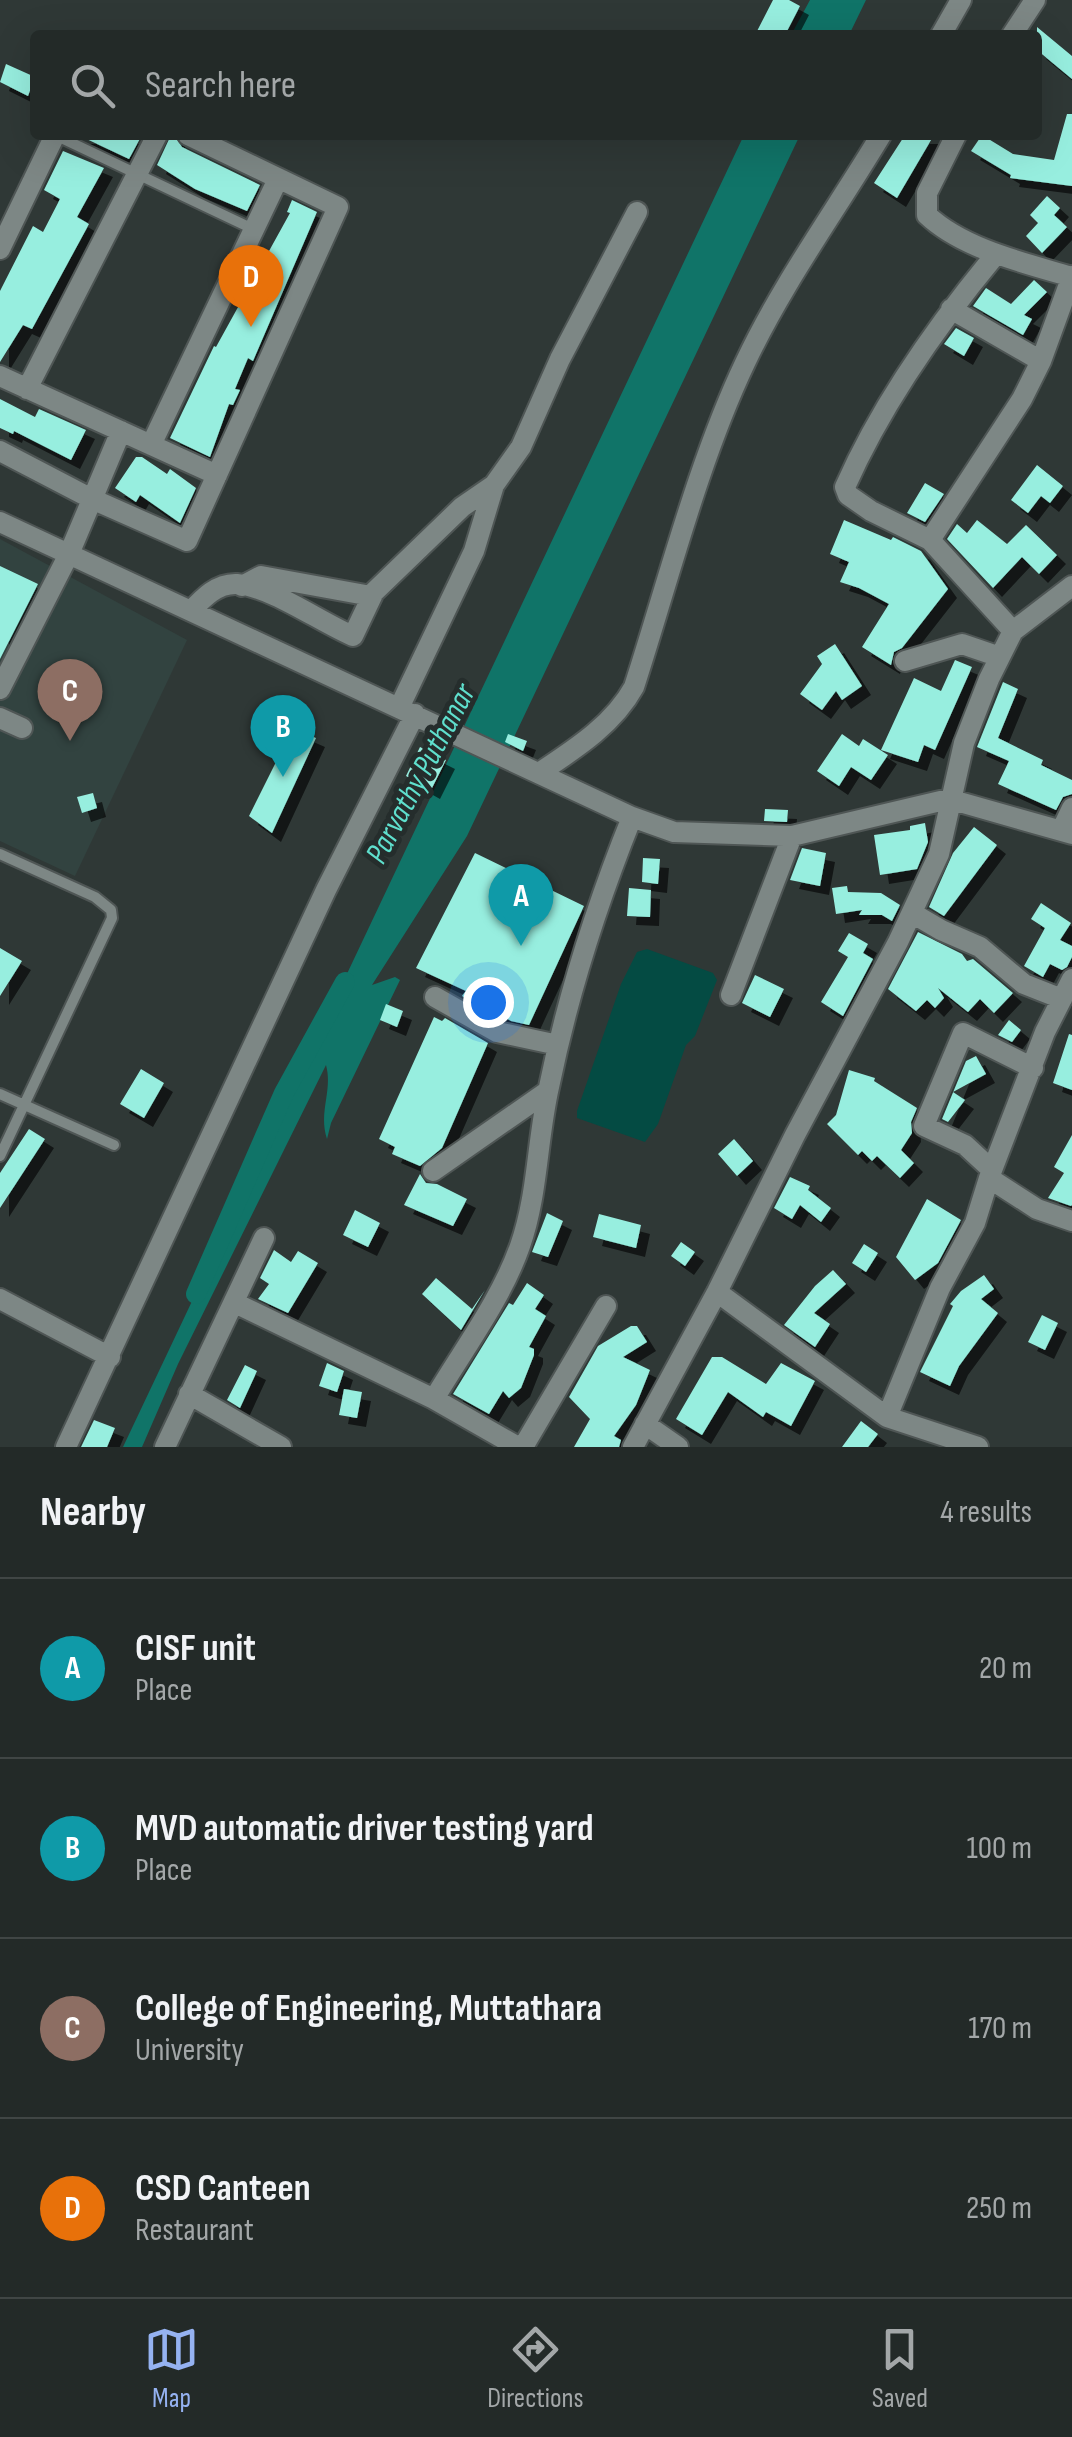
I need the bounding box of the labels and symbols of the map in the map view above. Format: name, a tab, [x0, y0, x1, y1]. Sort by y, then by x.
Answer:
pin: D	[218, 245, 284, 327]
pin: C	[38, 658, 102, 741]
water label: Parvathy Puthanar	[357, 677, 485, 870]
pin: B	[250, 694, 316, 777]
pin: A	[488, 864, 554, 946]
your location	[463, 977, 514, 1028]

